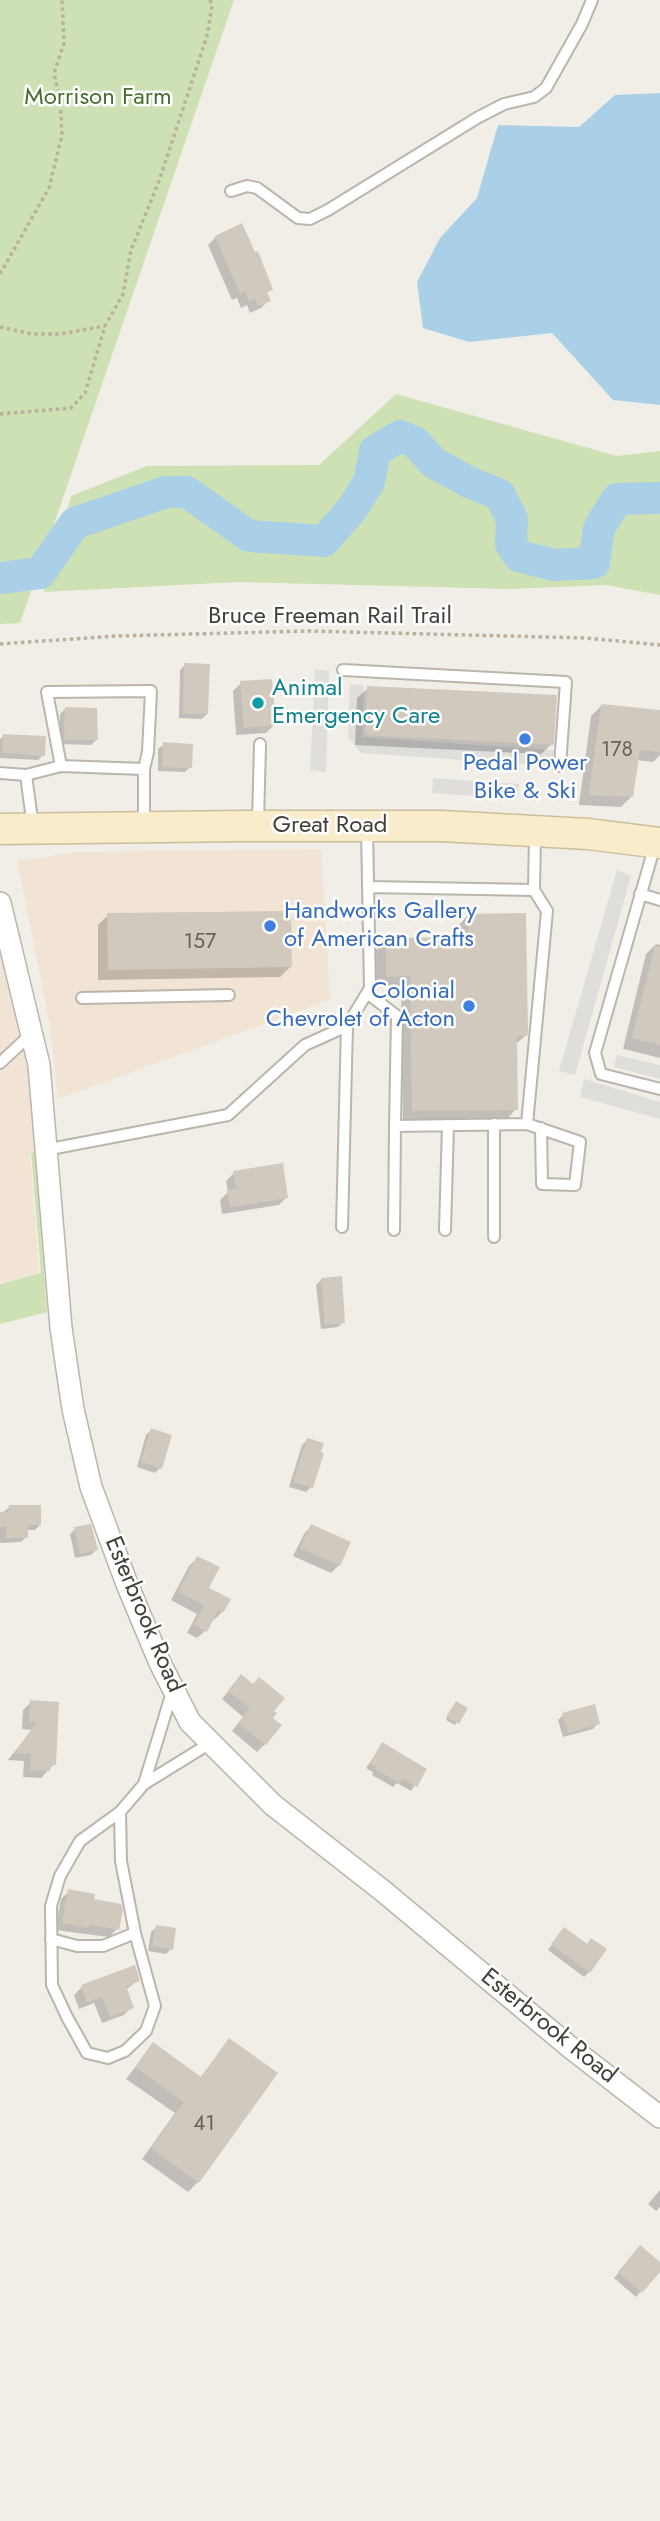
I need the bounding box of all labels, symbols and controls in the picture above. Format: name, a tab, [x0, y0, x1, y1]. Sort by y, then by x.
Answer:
park label: Morrison Farm	[24, 84, 172, 112]
street label: Bruce Freeman Rail Trail	[208, 603, 452, 631]
place label: Animal Emergency Care	[272, 675, 440, 731]
marker: Animal Emergency Care	[250, 695, 266, 711]
marker: Pedal Power Bike & Ski	[517, 731, 533, 747]
house number: 178	[601, 738, 633, 764]
place label: Pedal Power Bike & Ski	[463, 750, 587, 806]
street label: Great Road	[272, 812, 388, 840]
place label: Handworks Gallery of American Crafts	[284, 898, 477, 954]
marker: Handworks Gallery of American Crafts	[262, 918, 278, 934]
house number: 157	[184, 930, 216, 956]
place label: Colonial Chevrolet of Acton	[266, 978, 455, 1034]
marker: Colonial Chevrolet of Acton	[461, 998, 477, 1014]
street label: Esterbrook Road	[97, 1533, 189, 1697]
street label: Esterbrook Road	[474, 1963, 622, 2091]
house number: 41	[193, 2112, 215, 2138]

